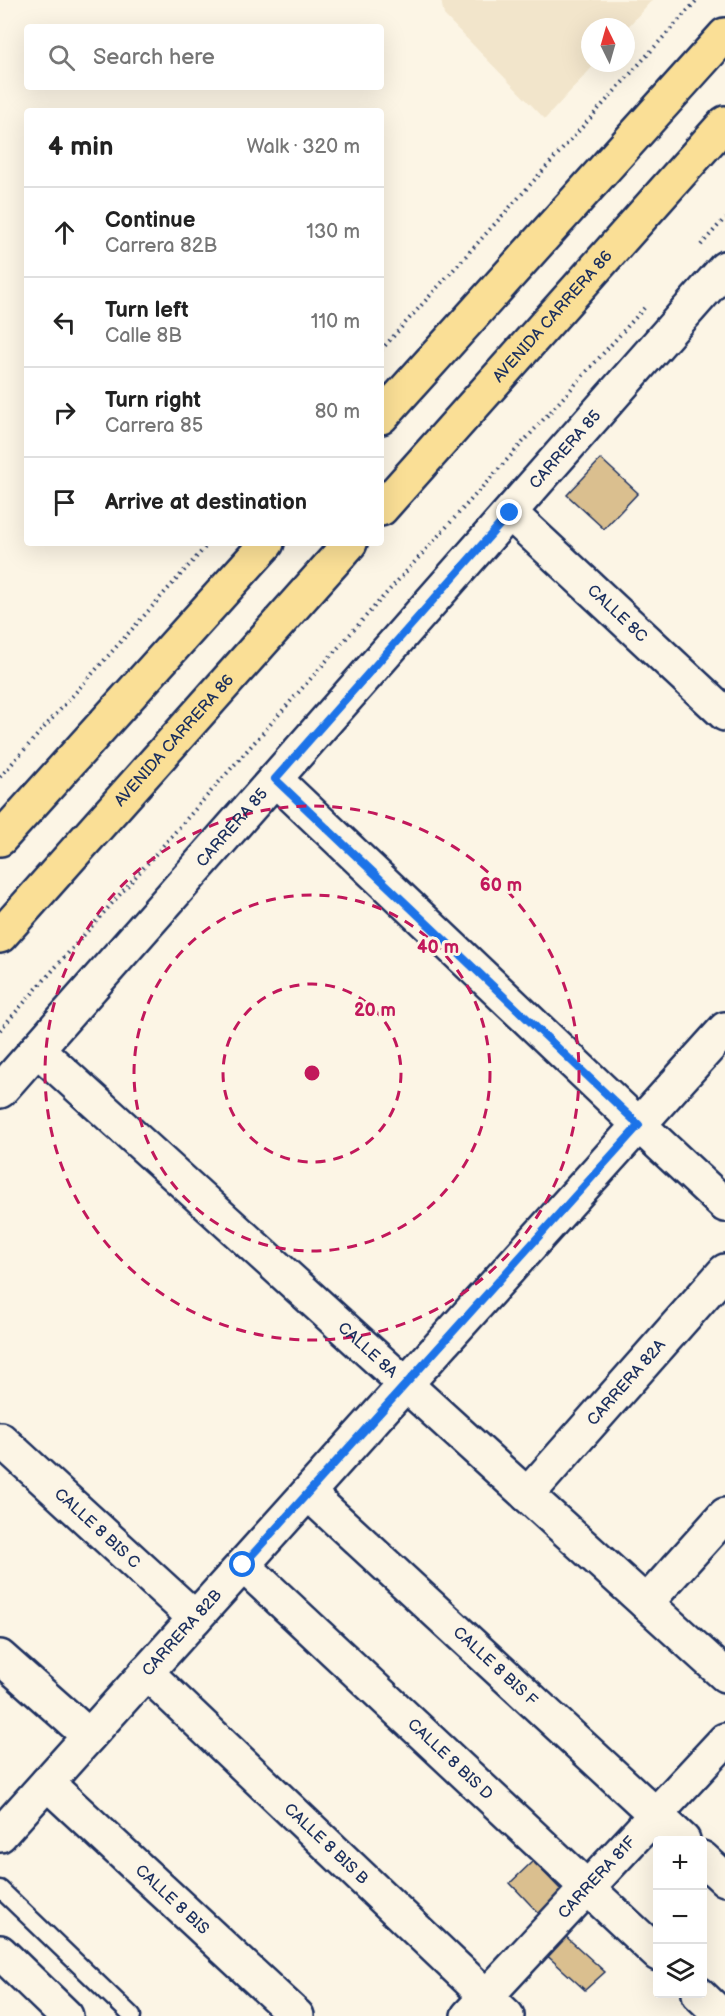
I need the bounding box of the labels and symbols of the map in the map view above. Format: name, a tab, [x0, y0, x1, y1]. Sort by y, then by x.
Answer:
north arrow	[581, 18, 635, 72]
street label: AVENIDA CARRERA 86	[489, 246, 617, 386]
street label: CARRERA 85	[525, 406, 605, 493]
route end	[496, 499, 522, 525]
street label: CALLE 8C	[583, 581, 651, 646]
street label: AVENIDA CARRERA 86	[111, 670, 238, 810]
street label: CARRERA 85	[192, 784, 272, 871]
text: 60 m	[480, 875, 522, 896]
text: 40 m	[417, 937, 459, 958]
text: 20 m	[354, 1000, 396, 1021]
centre of rings	[302, 1063, 322, 1083]
street label: CALLE 8A	[334, 1318, 401, 1382]
street label: CARRERA 82A	[583, 1335, 670, 1430]
street label: CALLE 8 BIS C	[51, 1484, 144, 1572]
route start	[229, 1551, 255, 1577]
street label: CARRERA 82B	[138, 1586, 226, 1680]
street label: CALLE 8 BIS F	[449, 1623, 541, 1710]
street label: CALLE 8 BIS D	[404, 1715, 497, 1804]
street label: CALLE 8 BIS B	[280, 1799, 372, 1888]
street label: CARRERA 81F	[554, 1832, 640, 1923]
street label: CALLE 8 BIS	[131, 1861, 213, 1938]

